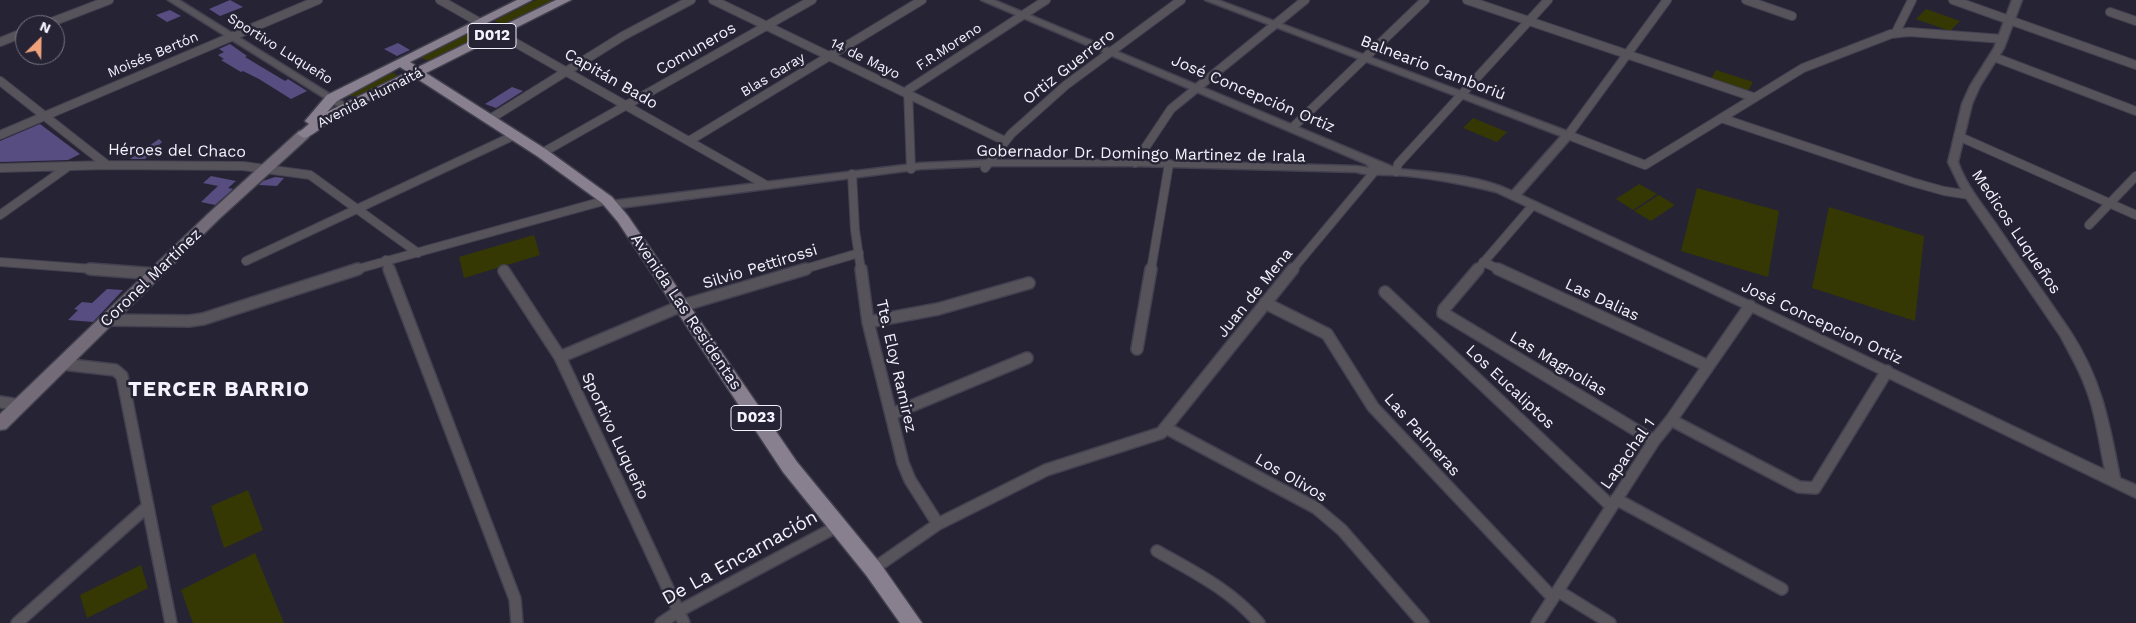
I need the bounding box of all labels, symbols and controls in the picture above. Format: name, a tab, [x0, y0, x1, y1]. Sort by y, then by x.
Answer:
street label: Sportivo Luqueño	[224, 10, 336, 88]
north arrow	[15, 15, 65, 65]
text: N	[38, 18, 53, 37]
street label: Comuneros	[653, 18, 739, 80]
street label: F.R.Moreno	[913, 20, 985, 74]
road number: D012	[468, 24, 516, 48]
street label: Ortiz Guerrero	[1019, 25, 1119, 109]
street label: Moisés Bertón	[105, 28, 201, 82]
street label: Balneario Camboriú	[1358, 31, 1508, 105]
street label: 14 de Mayo	[827, 35, 903, 83]
street label: Capitán Bado	[561, 45, 661, 113]
street label: Blas Garay	[738, 49, 808, 101]
street label: José Concepción Ortiz	[1168, 51, 1338, 137]
street label: Avenida Humaitá	[315, 64, 425, 132]
street label: Héroes del Chaco	[108, 140, 246, 162]
street label: Gobernador Dr. Domingo Martinez de Irala	[976, 142, 1306, 166]
street label: Medicos Luqueños	[1967, 166, 2065, 298]
street label: Coronel Martínez	[96, 225, 206, 331]
street label: Avenida Las Residentas	[627, 230, 745, 394]
street label: Silvio Pettirossi	[700, 240, 820, 294]
street label: Juan de Mena	[1213, 244, 1297, 342]
street label: Las Dalias	[1562, 274, 1642, 326]
street label: José Concepcion Ortiz	[1738, 277, 1906, 369]
street label: Tte. Eloy Ramirez	[871, 298, 921, 434]
street label: Las Magnolias	[1506, 327, 1610, 401]
street label: Los Eucaliptos	[1462, 341, 1558, 433]
street label: Sportivo Luqueño	[577, 369, 653, 503]
district label: TERCER BARRIO	[126, 377, 312, 403]
street label: Las Palmeras	[1380, 390, 1464, 480]
road number: D023	[731, 406, 781, 430]
street label: Lapachal 1	[1597, 415, 1659, 493]
street label: Los Olivos	[1251, 450, 1331, 506]
street label: De La Encarnación	[658, 506, 822, 610]

